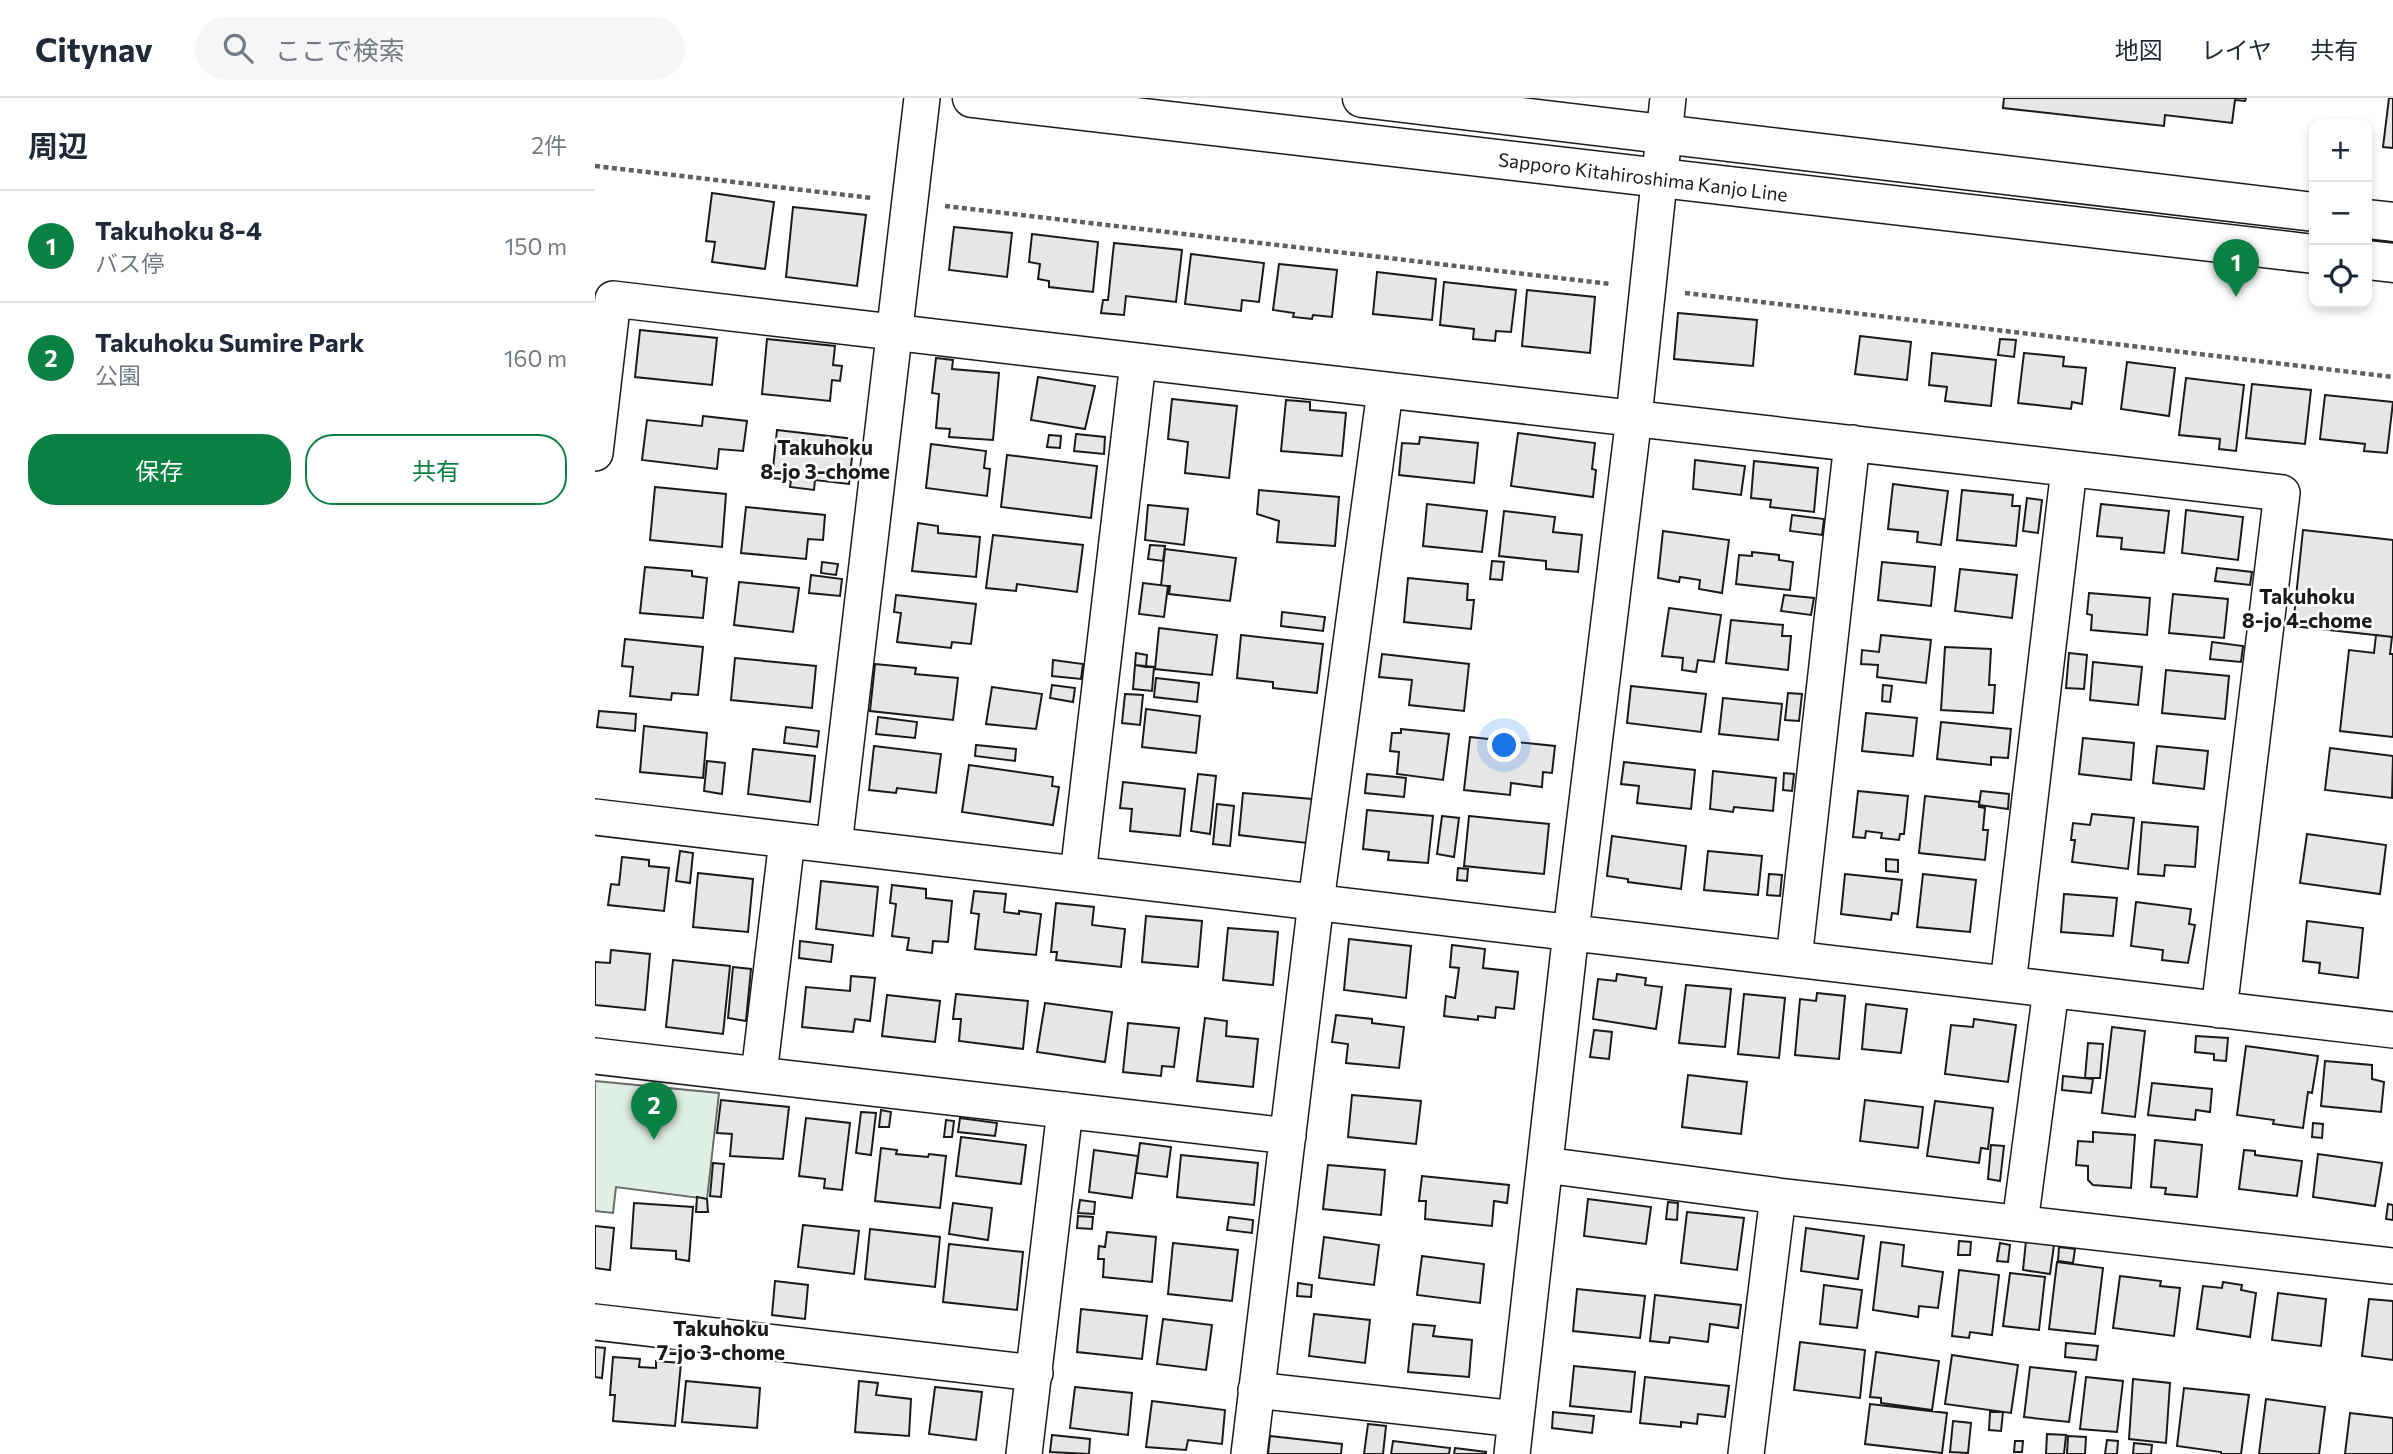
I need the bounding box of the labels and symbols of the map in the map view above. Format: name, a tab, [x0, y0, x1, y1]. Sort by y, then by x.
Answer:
street label: Sapporo Kitahiroshima Kanjo Line	[1497, 147, 1789, 206]
pin: 1	[2213, 239, 2259, 297]
district label: Takuhoku 8-jo 3-chome	[760, 434, 890, 483]
district label: Takuhoku 8-jo 4-chome	[2242, 583, 2372, 632]
your location	[1487, 728, 1521, 762]
pin: 2	[631, 1082, 677, 1140]
district label: Takuhoku 7-jo 3-chome	[657, 1315, 785, 1364]

